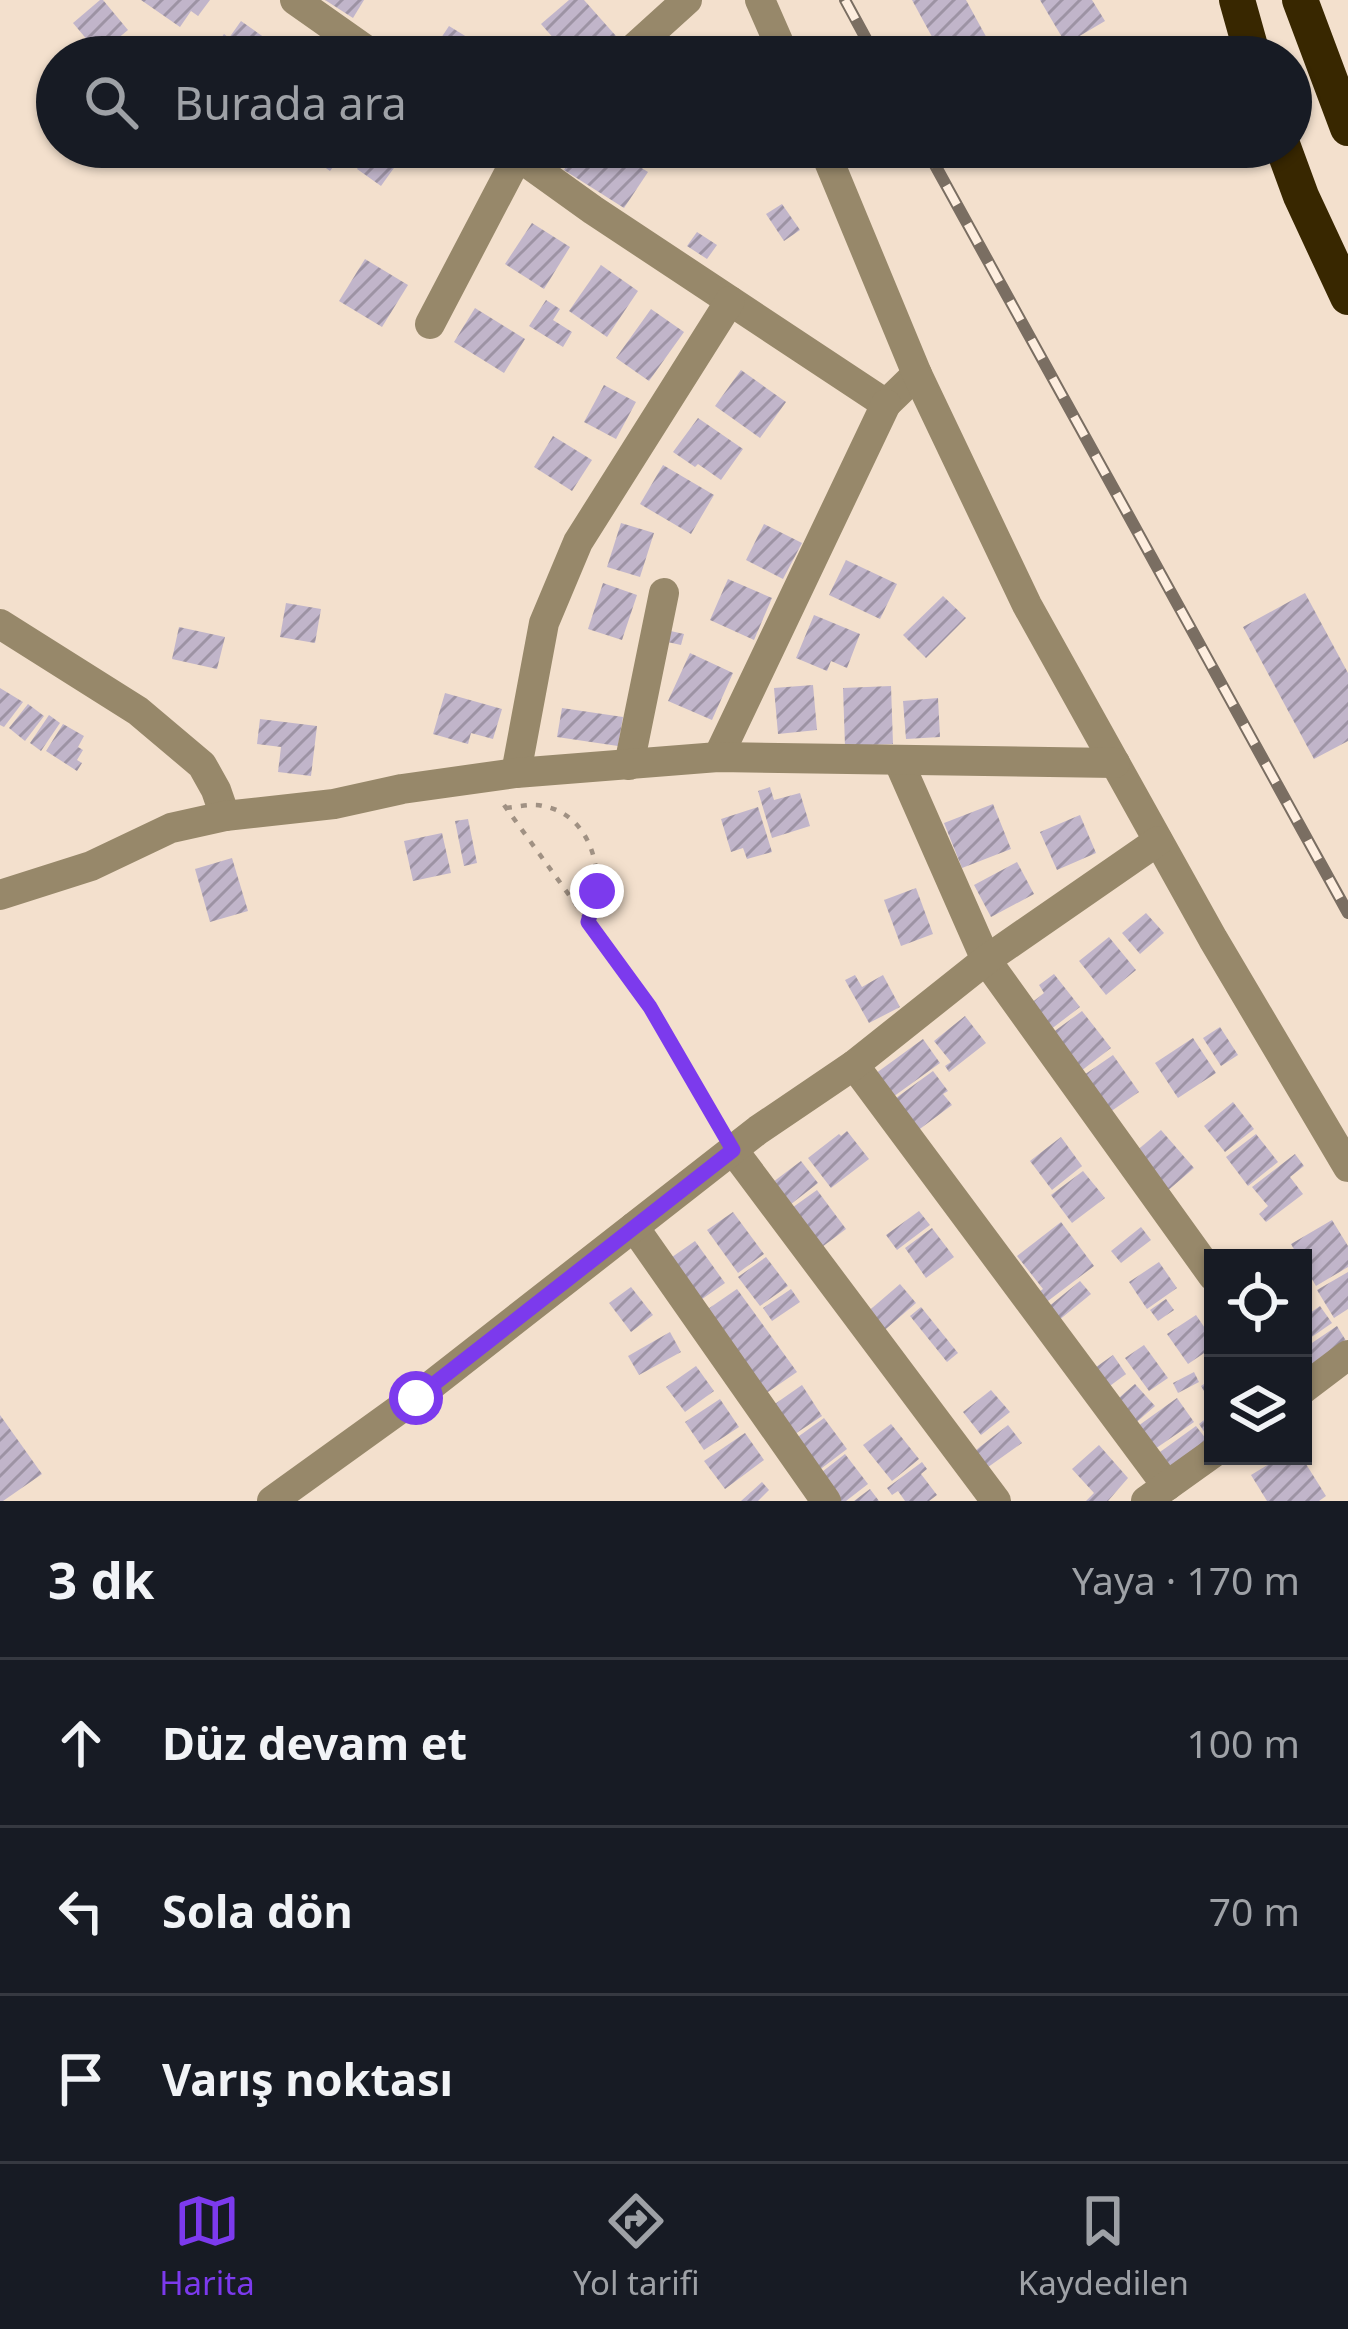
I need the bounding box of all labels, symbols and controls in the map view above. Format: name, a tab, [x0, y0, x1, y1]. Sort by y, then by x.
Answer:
search box	[36, 36, 1312, 168]
icon: search	[78, 69, 144, 135]
text: Burada ara	[174, 72, 407, 133]
route end	[570, 864, 624, 918]
map controls	[1204, 1249, 1312, 1465]
button: locate	[1204, 1249, 1312, 1357]
button: layers	[1204, 1357, 1312, 1465]
route start	[389, 1371, 443, 1425]
text: 3 dk	[48, 1544, 154, 1614]
text: Yaya · 170 m	[1072, 1553, 1300, 1606]
icon: ahead	[48, 1710, 114, 1776]
text: Düz devam et	[162, 1712, 467, 1773]
text: 100 m	[1186, 1716, 1300, 1769]
icon: left	[48, 1878, 114, 1944]
text: Sola dön	[162, 1880, 353, 1941]
text: 70 m	[1209, 1884, 1300, 1937]
icon: arrive	[48, 2046, 114, 2112]
text: Varış noktası	[162, 2048, 453, 2109]
tab: Harita	[159, 2188, 255, 2305]
tab: Yol tarifi	[573, 2188, 700, 2305]
tab: Kaydedilen	[1018, 2188, 1189, 2305]

